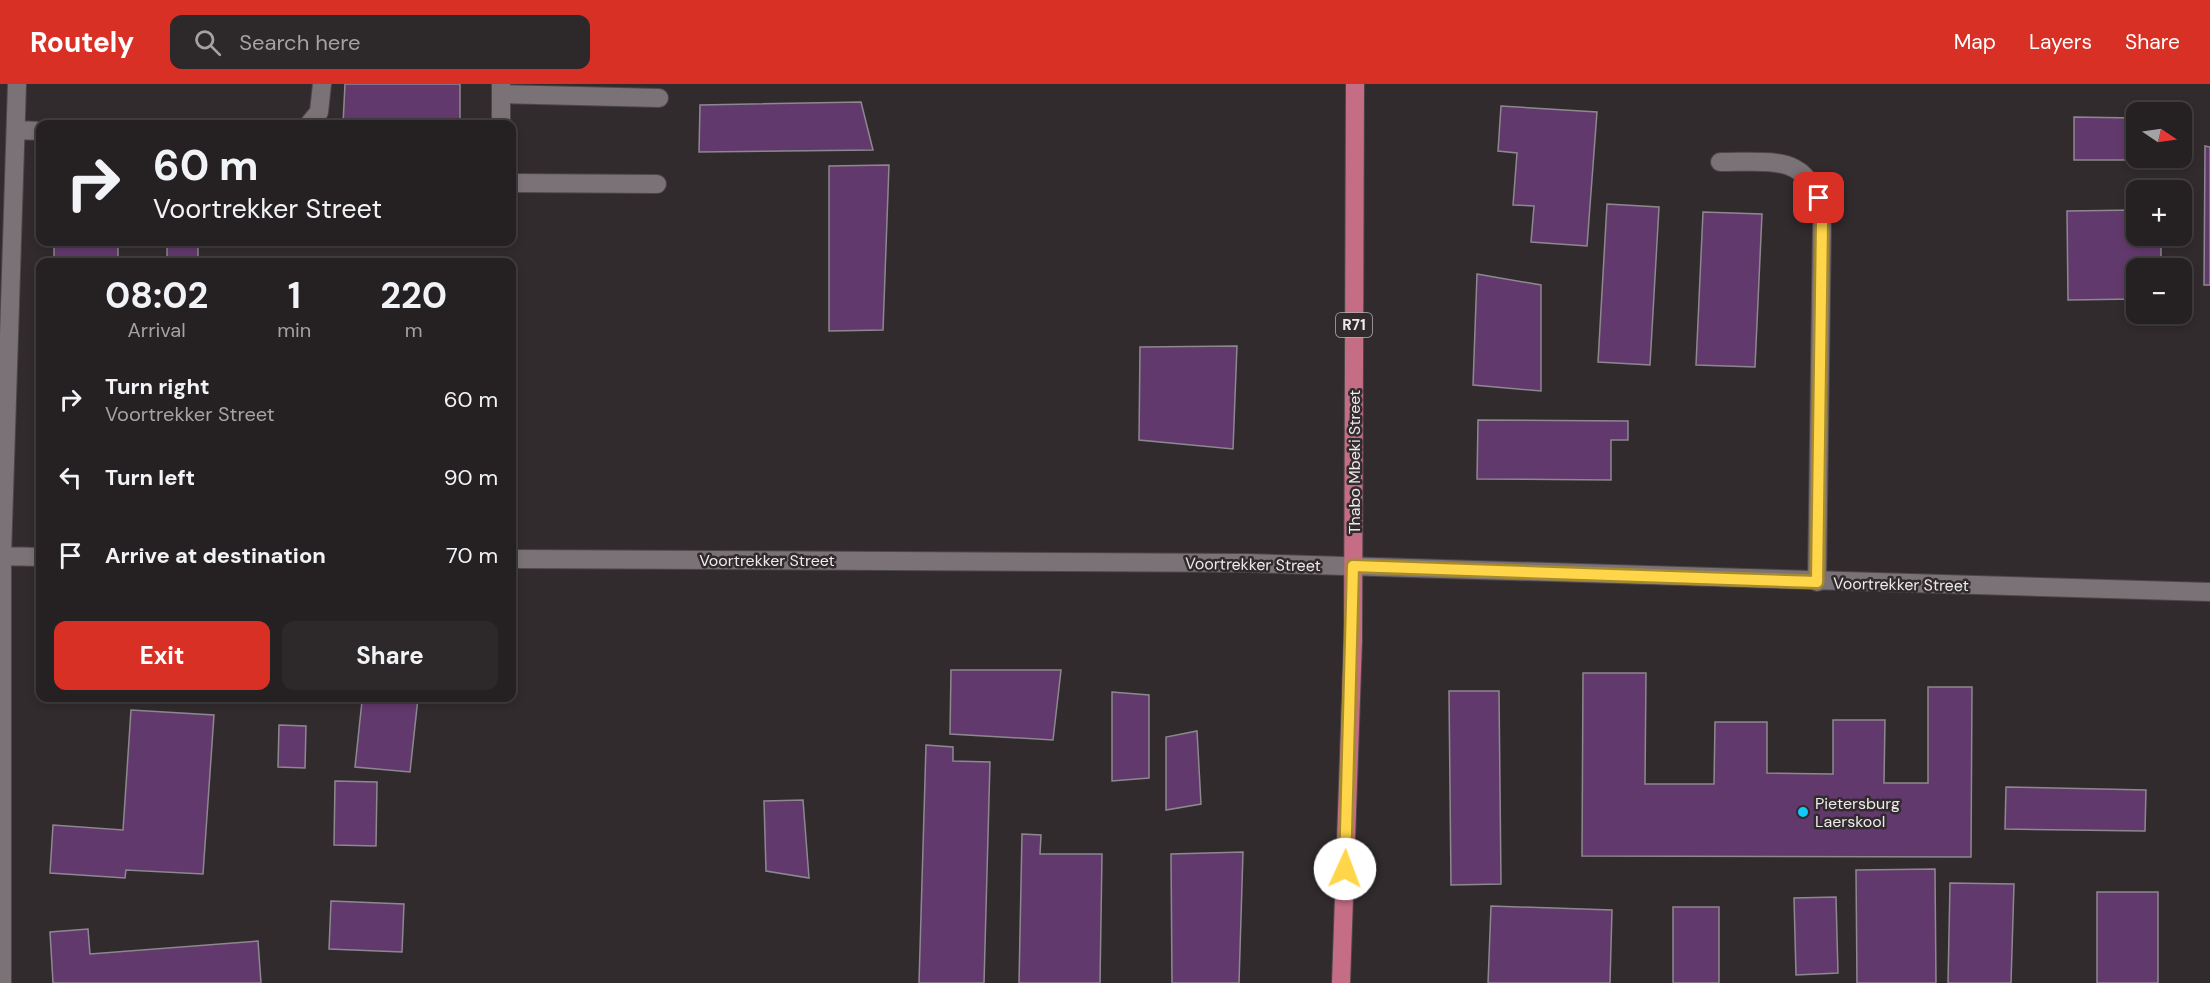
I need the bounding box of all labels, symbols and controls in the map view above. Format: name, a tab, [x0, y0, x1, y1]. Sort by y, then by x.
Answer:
search box	[170, 15, 590, 69]
text: Routely	[30, 24, 134, 61]
icon: search	[191, 26, 224, 59]
text: Search here	[239, 28, 361, 57]
text: Map	[1954, 28, 1996, 56]
text: Layers	[2029, 28, 2092, 56]
text: Share	[2125, 28, 2180, 56]
north arrow	[2126, 102, 2192, 168]
map controls	[2126, 102, 2192, 324]
text: 60 m	[153, 138, 259, 193]
icon: right	[54, 144, 132, 222]
pin	[1793, 172, 1844, 223]
button: +	[2126, 180, 2192, 246]
icon: arrive	[1802, 181, 1835, 214]
text: Voortrekker Street	[153, 191, 382, 226]
button: −	[2126, 258, 2192, 324]
text: 08:02	[105, 272, 208, 319]
text: 1	[288, 272, 301, 319]
text: 220	[380, 272, 447, 319]
road number: R71	[1336, 313, 1372, 337]
text: Arrival	[127, 317, 186, 343]
text: min	[277, 317, 311, 343]
text: m	[405, 317, 423, 343]
text: Turn right	[105, 372, 210, 401]
icon: right	[54, 383, 87, 416]
text: 60 m	[444, 385, 498, 414]
street label: Thabo Mbeki Street	[1344, 390, 1365, 534]
text: Voortrekker Street	[105, 401, 275, 427]
icon: left	[54, 461, 87, 494]
text: Turn left	[105, 463, 195, 492]
text: 90 m	[444, 463, 498, 492]
icon: arrive	[54, 539, 87, 572]
text: Arrive at destination	[105, 541, 326, 570]
text: 70 m	[446, 541, 498, 570]
street label: Voortrekker Street	[699, 550, 835, 571]
street label: Voortrekker Street	[1185, 553, 1321, 576]
street label: Voortrekker Street	[1833, 573, 1969, 596]
button: Exit	[54, 621, 270, 690]
button: Share	[282, 621, 498, 690]
place label: Pietersburg Laerskool	[1815, 793, 1900, 832]
marker: Pietersburg Laerskool	[1796, 805, 1810, 819]
position arrow	[1313, 837, 1377, 901]

